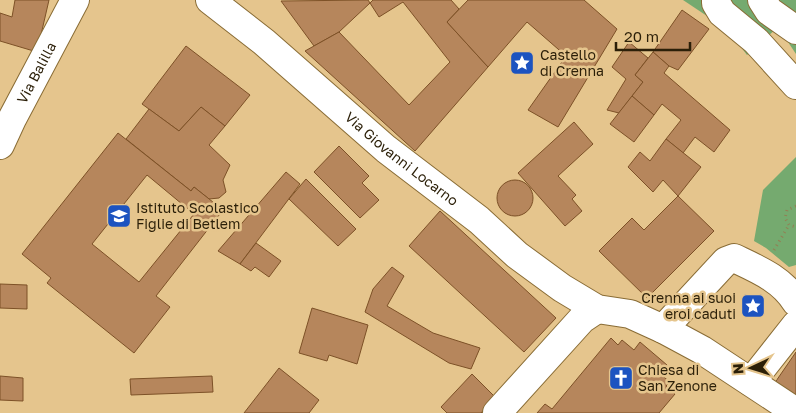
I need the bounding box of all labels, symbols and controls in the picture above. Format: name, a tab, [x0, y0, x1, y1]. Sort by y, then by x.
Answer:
scale bar	[616, 20, 690, 52]
text: 20 m	[624, 27, 659, 45]
street label: Via Balilla	[13, 39, 59, 106]
place label: Castello di Crenna	[540, 46, 604, 79]
place icon: Castello di Crenna	[509, 50, 535, 76]
street label: Via Giovanni Locarno	[342, 108, 462, 209]
place label: Istituto Scolastico Figlie di Betlem	[136, 199, 259, 232]
school or university icon: Istituto Scolastico Figlie di Betlem	[106, 203, 132, 229]
place label: Crenna ai suoi eroi caduti	[641, 289, 736, 322]
place icon: Crenna ai suoi eroi caduti	[740, 293, 766, 319]
north arrow	[726, 343, 776, 393]
place label: Chiesa di San Zenone	[638, 361, 717, 394]
text: N	[729, 363, 746, 375]
church icon: Chiesa di San Zenone	[608, 365, 634, 391]

